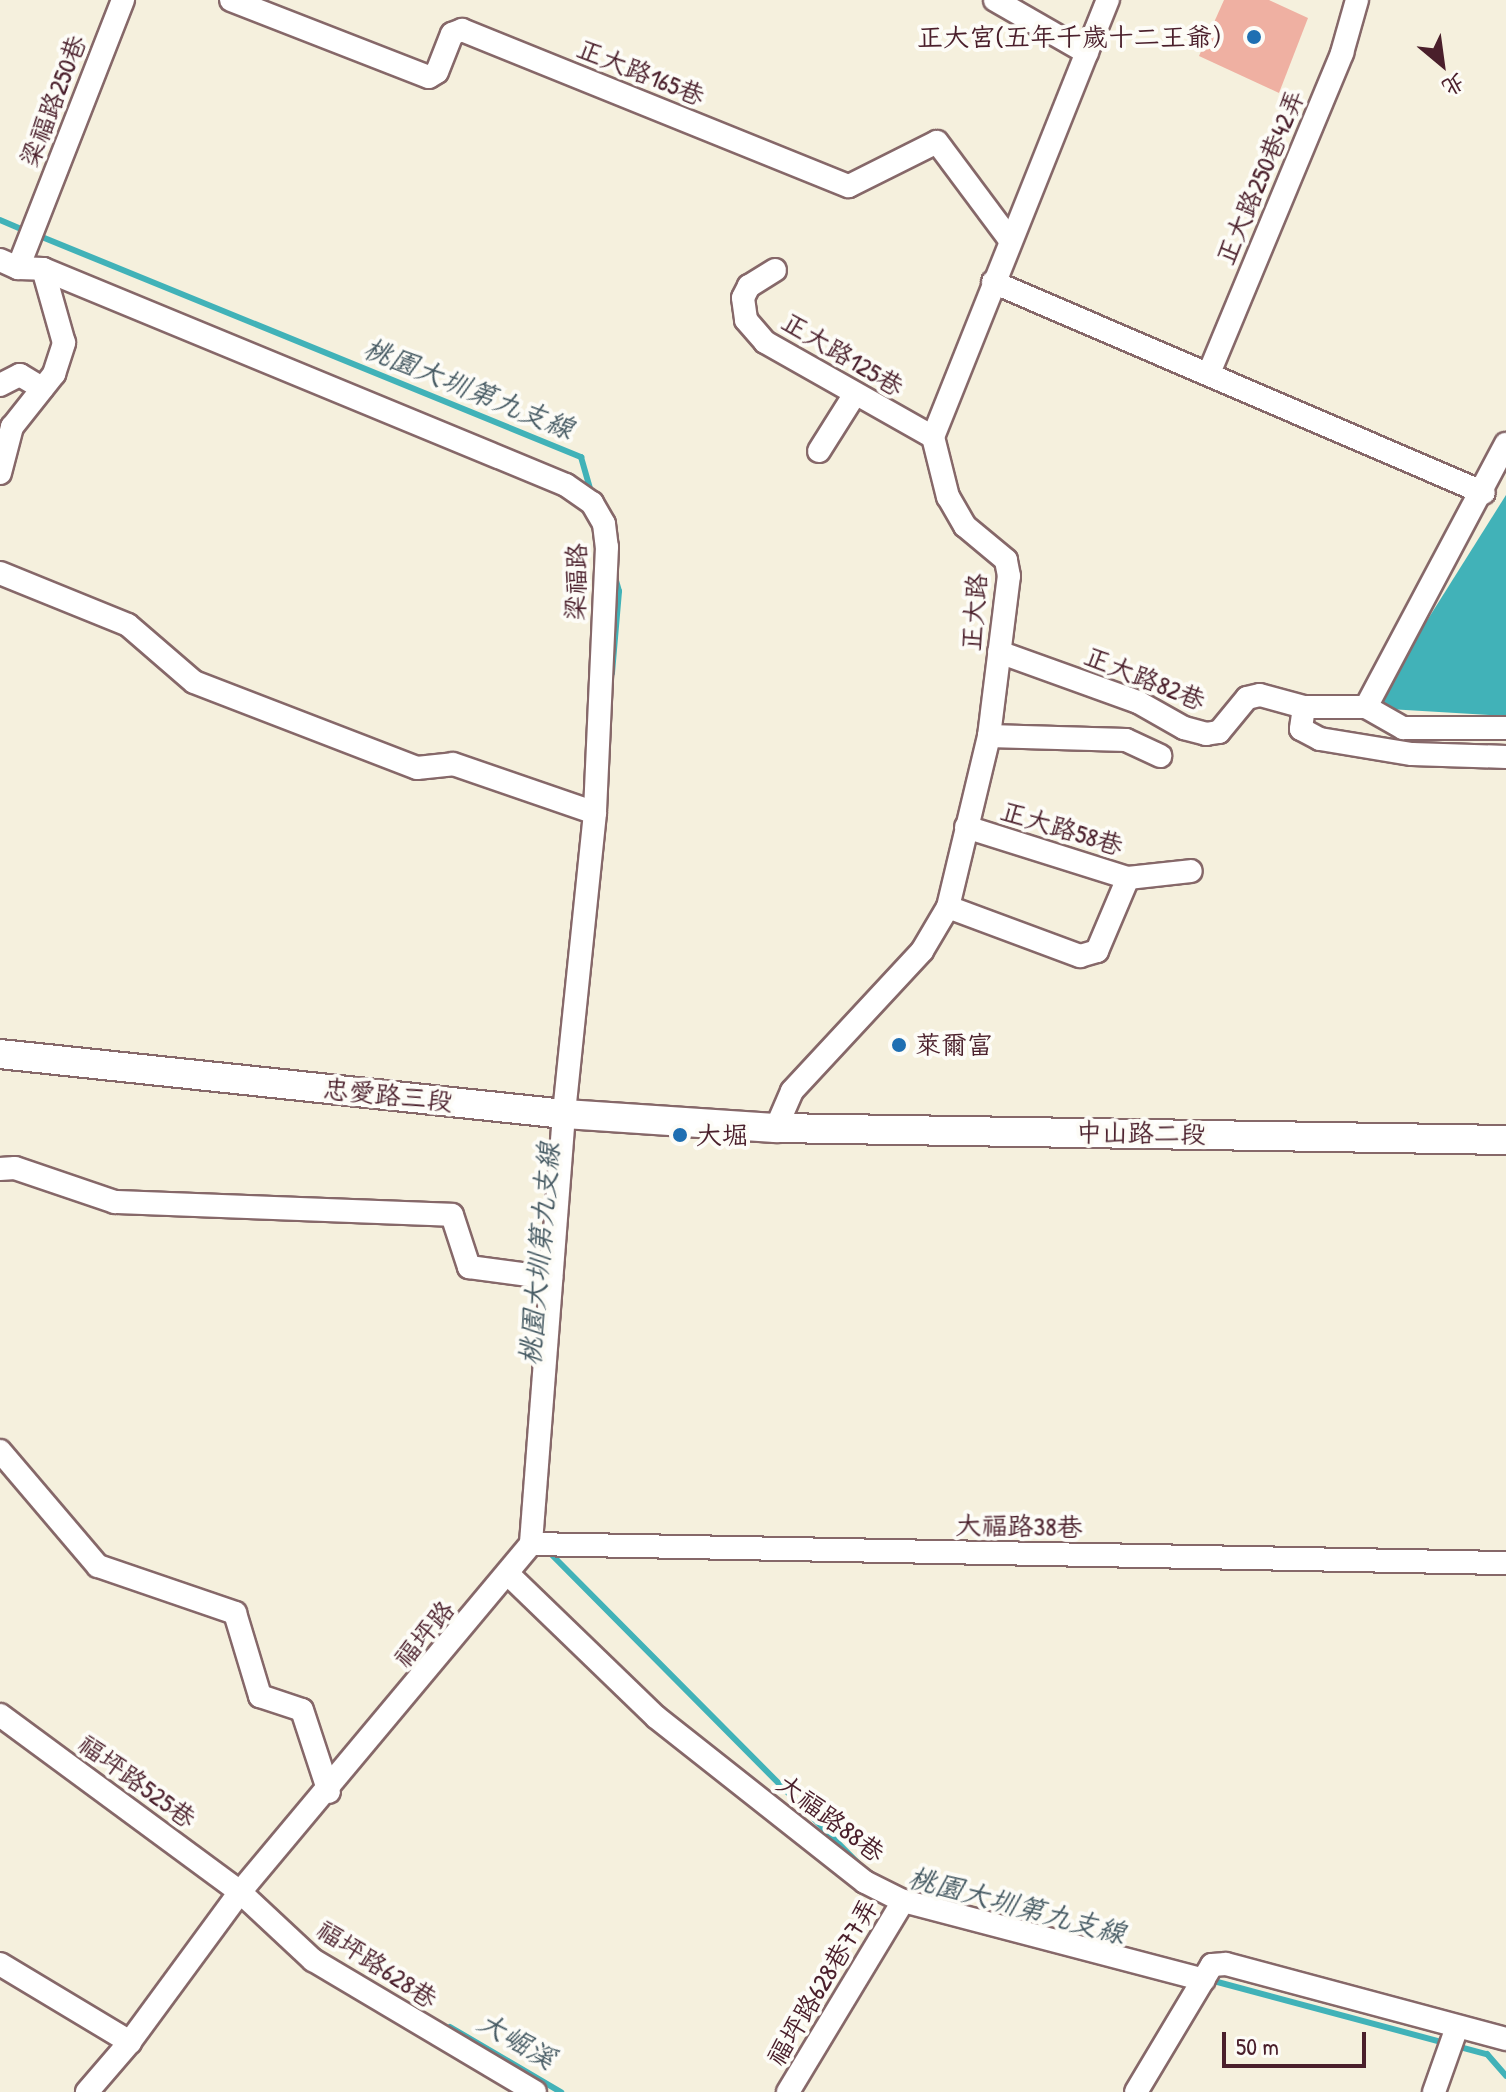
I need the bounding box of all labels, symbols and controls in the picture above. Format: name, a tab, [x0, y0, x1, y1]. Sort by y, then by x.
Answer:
place label: 正大宮(五年千歲十二王爺）	[917, 21, 1238, 53]
north arrow	[1402, 24, 1482, 104]
marker: 正大宮(五年千歲十二王爺）	[1245, 28, 1263, 46]
street label: 梁福路250巷	[14, 31, 92, 171]
street label: 正大路165巷	[573, 32, 709, 112]
text: 北	[1437, 67, 1471, 103]
street label: 正大路250巷42弄	[1209, 85, 1311, 269]
street label: 正大路125巷	[776, 305, 910, 403]
water label: 桃園大圳第九支線	[359, 330, 579, 446]
street label: 梁福路	[560, 543, 592, 621]
street label: 正大路	[955, 572, 993, 652]
street label: 正大路82巷	[1080, 640, 1210, 716]
street label: 正大路58巷	[997, 795, 1127, 861]
place label: 萊爾富	[915, 1029, 993, 1061]
marker: 萊爾富	[890, 1036, 908, 1054]
street label: 忠愛路三段	[322, 1073, 454, 1117]
street label: 中山路二段	[1076, 1116, 1206, 1150]
place label: 大堀	[696, 1119, 748, 1151]
marker: 大堀	[671, 1126, 689, 1144]
water label: 桃園大圳第九支線	[513, 1141, 565, 1367]
street label: 大福路38巷	[955, 1509, 1083, 1543]
street label: 福坪路	[387, 1594, 461, 1674]
street label: 福坪路525巷	[72, 1728, 202, 1834]
street label: 大福路88巷	[771, 1767, 891, 1869]
water label: 桃園大圳第九支線	[904, 1860, 1130, 1950]
street label: 福坪路628巷77弄	[760, 1893, 884, 2071]
street label: 福坪路628巷	[311, 1913, 443, 2015]
water label: 大崛溪	[472, 2004, 562, 2076]
scale bar	[1226, 2016, 1370, 2066]
text: 50 m	[1236, 2030, 1279, 2062]

